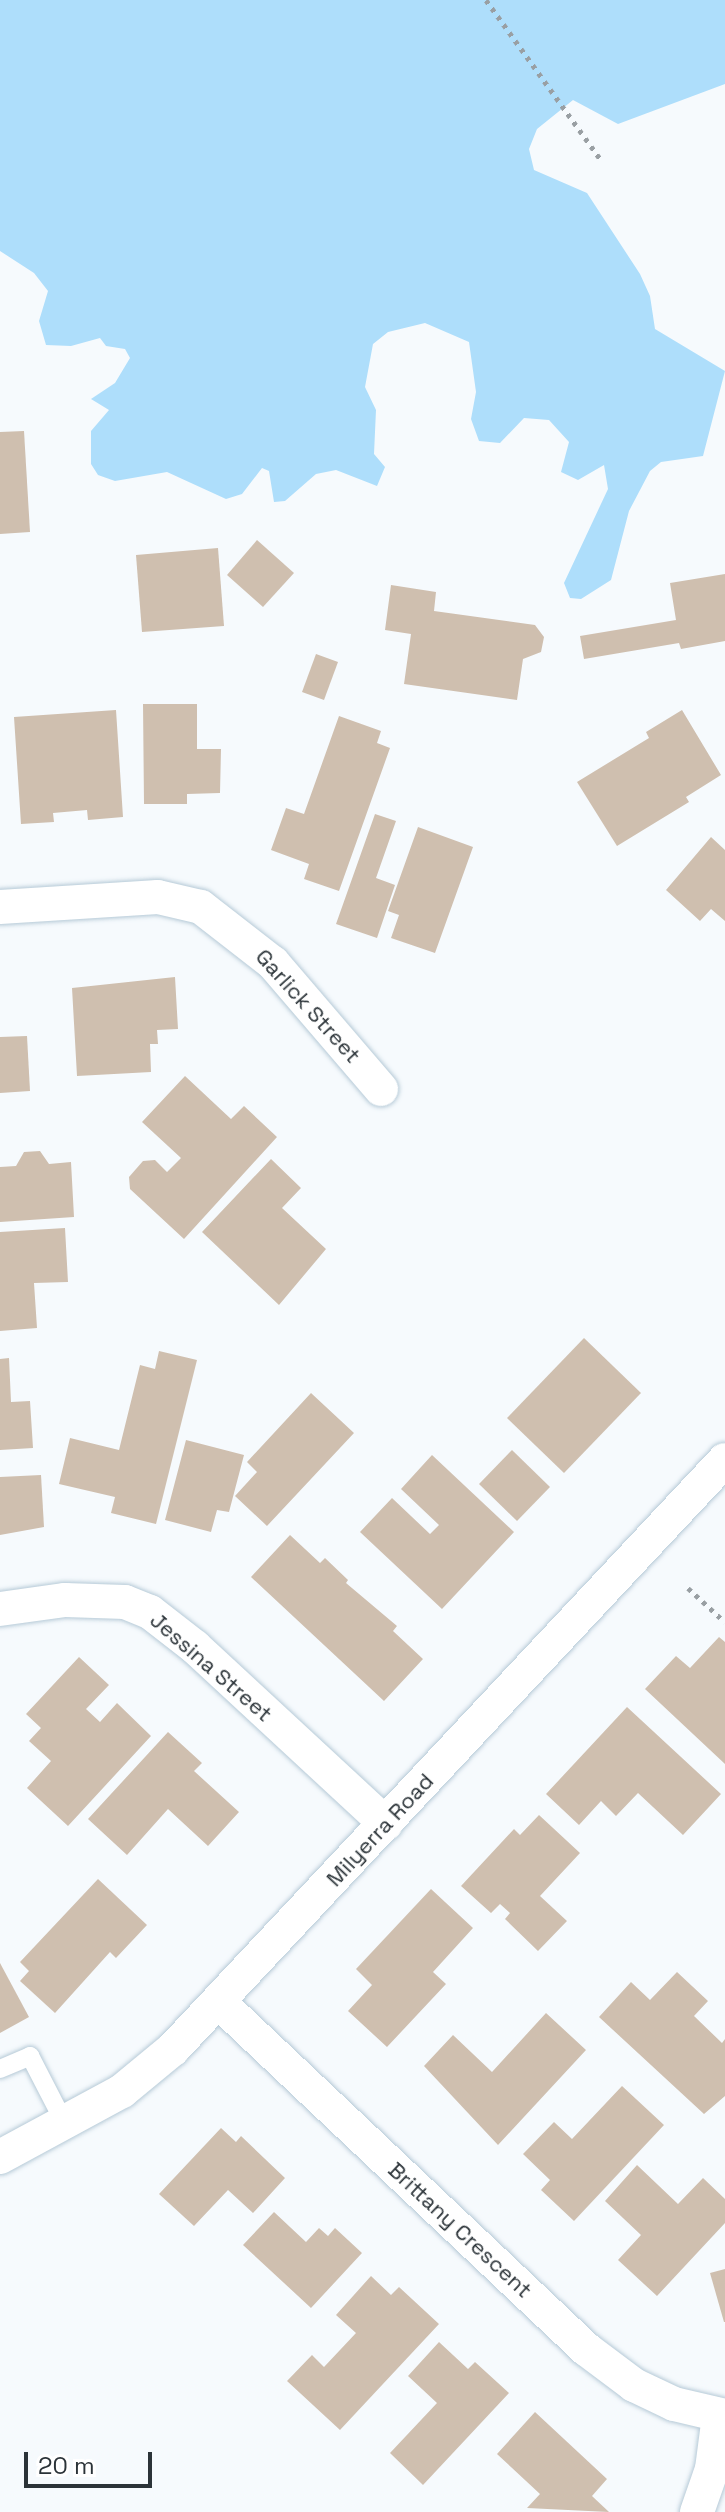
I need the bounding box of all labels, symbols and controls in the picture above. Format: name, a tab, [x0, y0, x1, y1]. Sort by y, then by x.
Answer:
street label: Garlick Street	[250, 944, 366, 1068]
street label: Jessina Street	[145, 1607, 277, 1727]
street label: Milyerra Road	[321, 1768, 439, 1892]
street label: Brittany Crescent	[383, 2157, 537, 2303]
scale bar	[28, 2436, 156, 2486]
text: 20 m	[38, 2450, 95, 2481]

